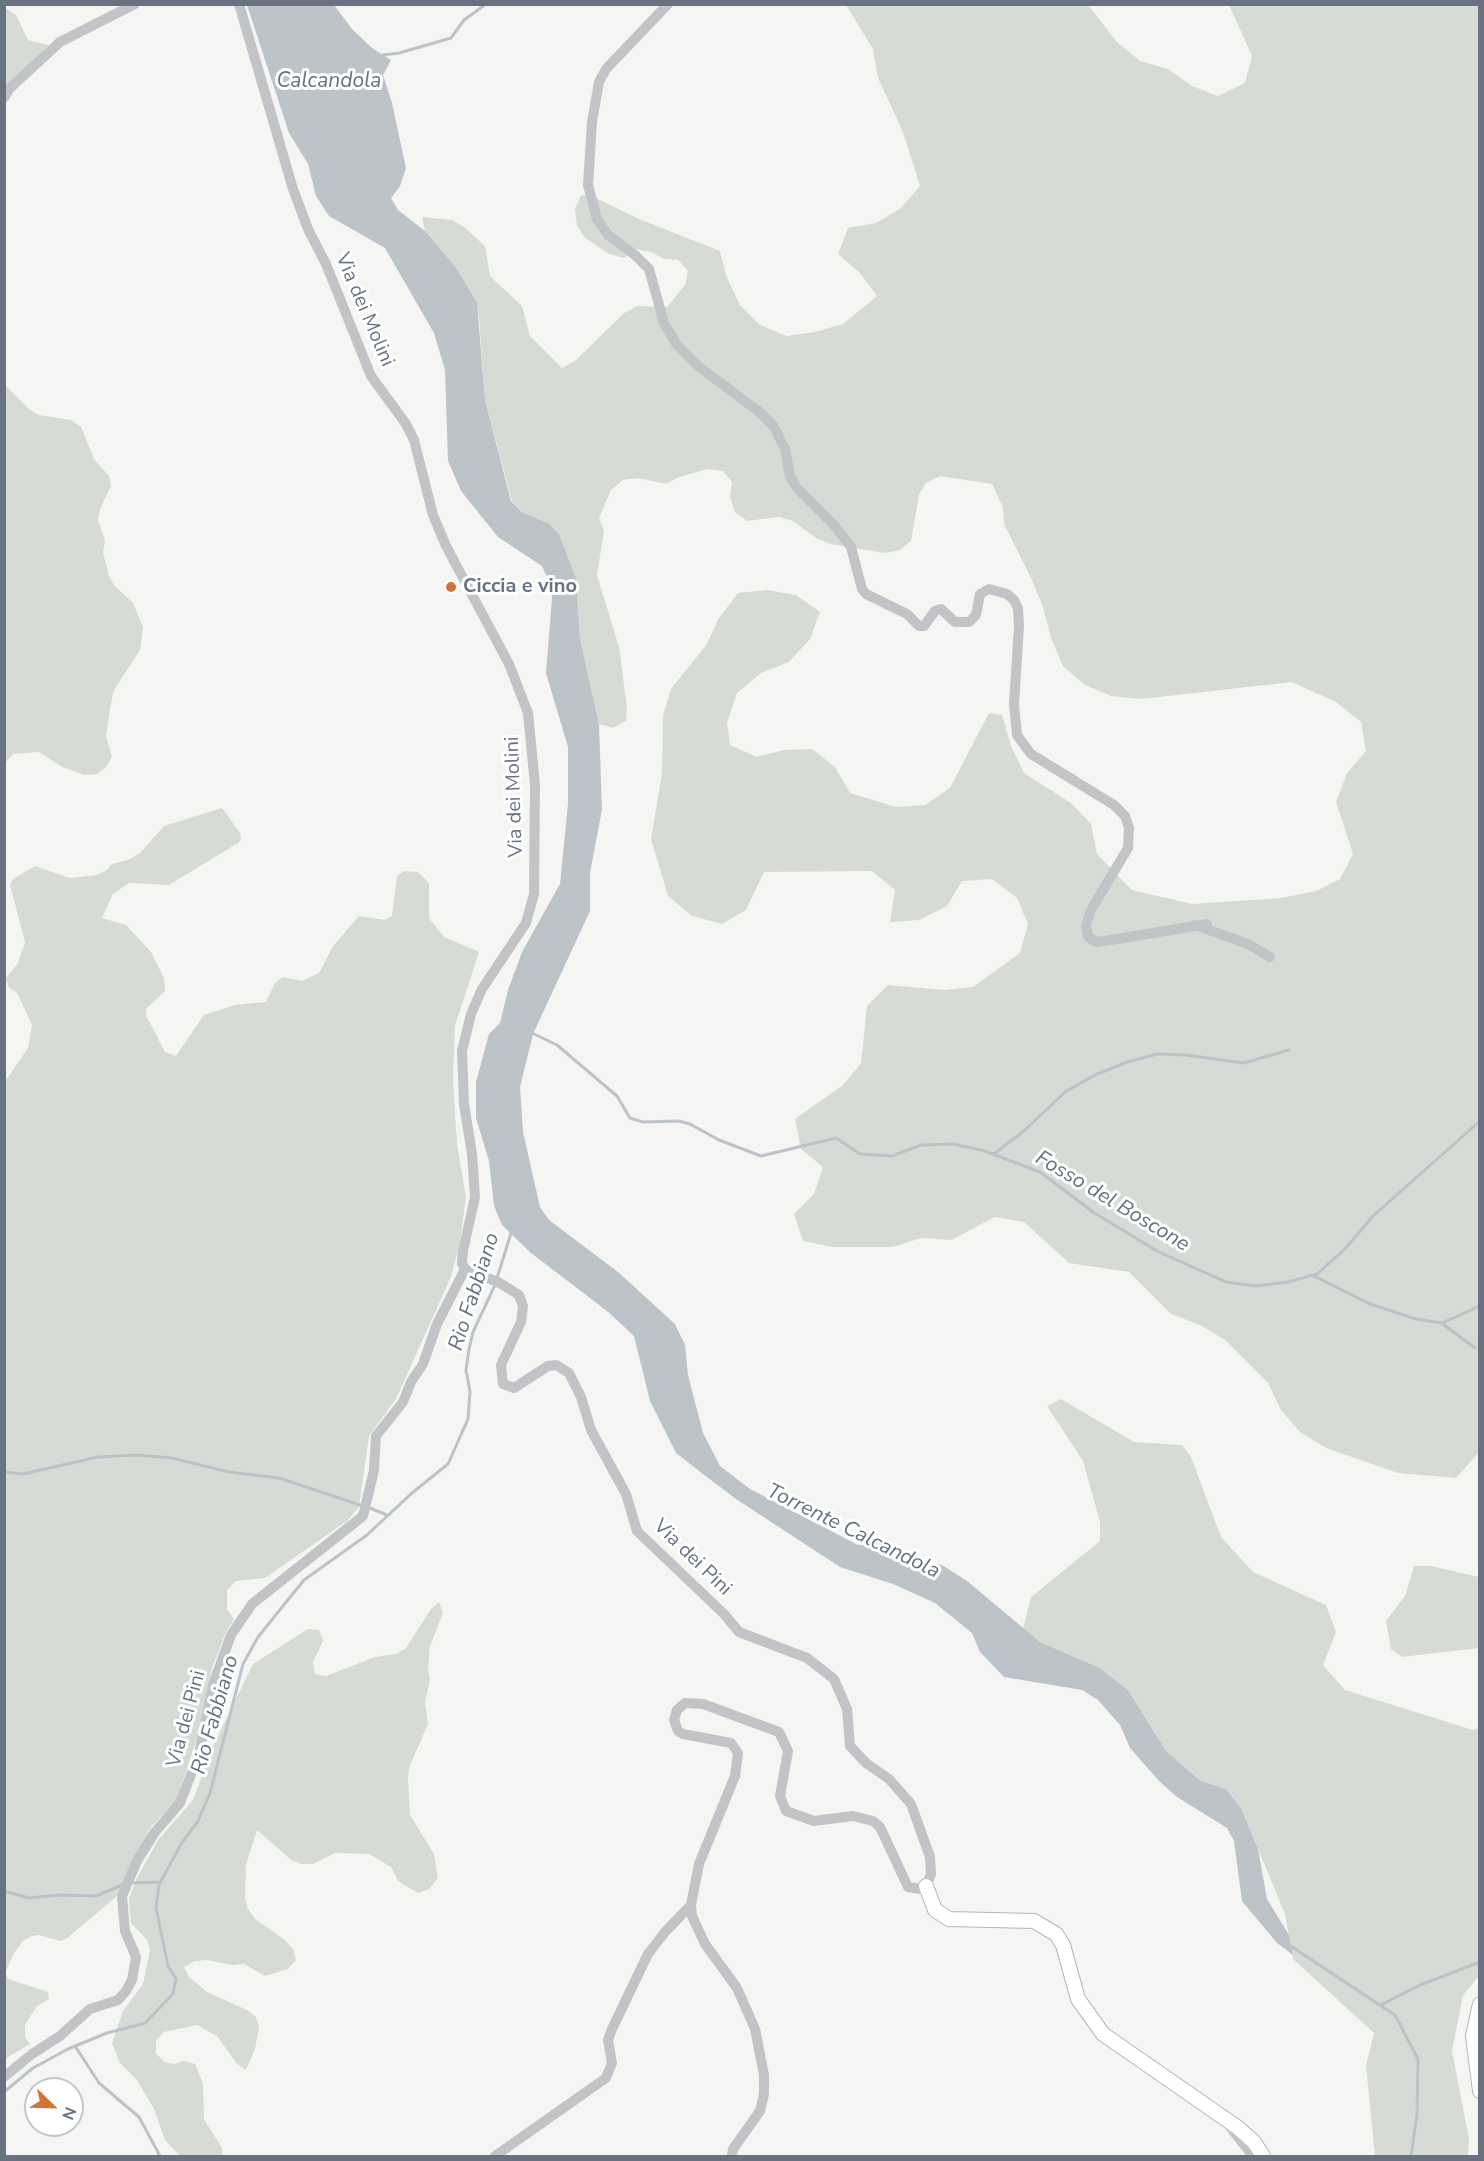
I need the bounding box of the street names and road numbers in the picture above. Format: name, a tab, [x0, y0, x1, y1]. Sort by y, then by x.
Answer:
street label: Via dei Molini	[329, 250, 399, 370]
street label: Via dei Molini	[501, 736, 529, 858]
street label: Via dei Pini	[648, 1515, 736, 1601]
street label: Via dei Pini	[163, 1668, 211, 1770]

